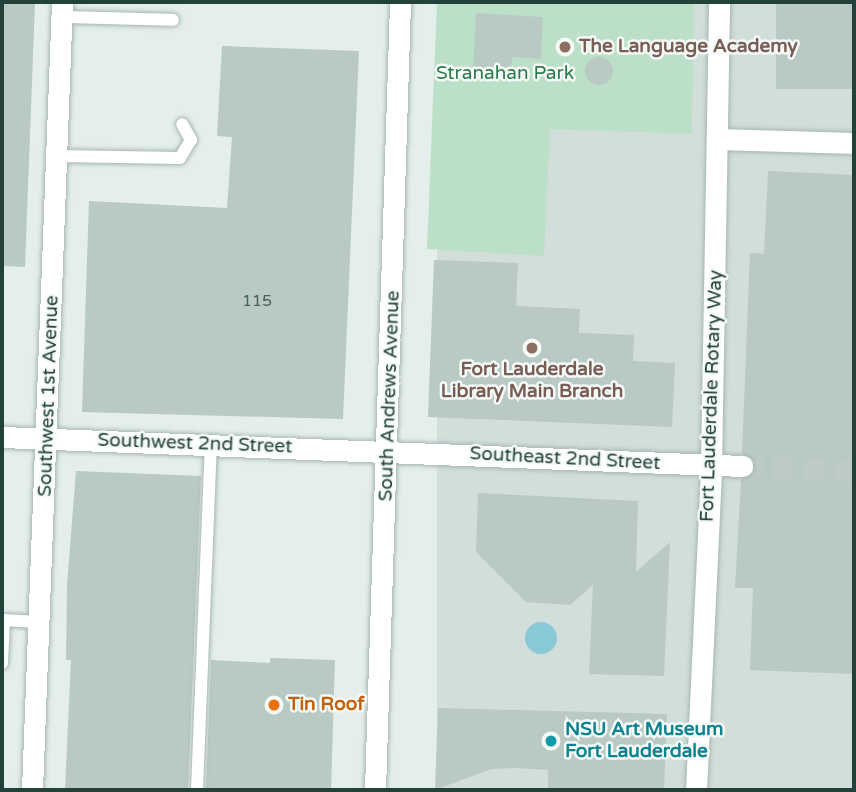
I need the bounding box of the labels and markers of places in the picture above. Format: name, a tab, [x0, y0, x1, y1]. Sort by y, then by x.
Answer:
place label: The Language Academy	[579, 36, 798, 58]
marker: The Language Academy	[557, 39, 573, 55]
marker: Fort Lauderdale Library Main Branch	[524, 340, 540, 356]
place label: Fort Lauderdale Library Main Branch	[441, 359, 623, 403]
place label: Tin Roof	[288, 694, 364, 716]
marker: Tin Roof	[266, 697, 282, 713]
place label: NSU Art Museum Fort Lauderdale	[565, 719, 723, 763]
marker: NSU Art Museum Fort Lauderdale	[543, 733, 559, 749]

